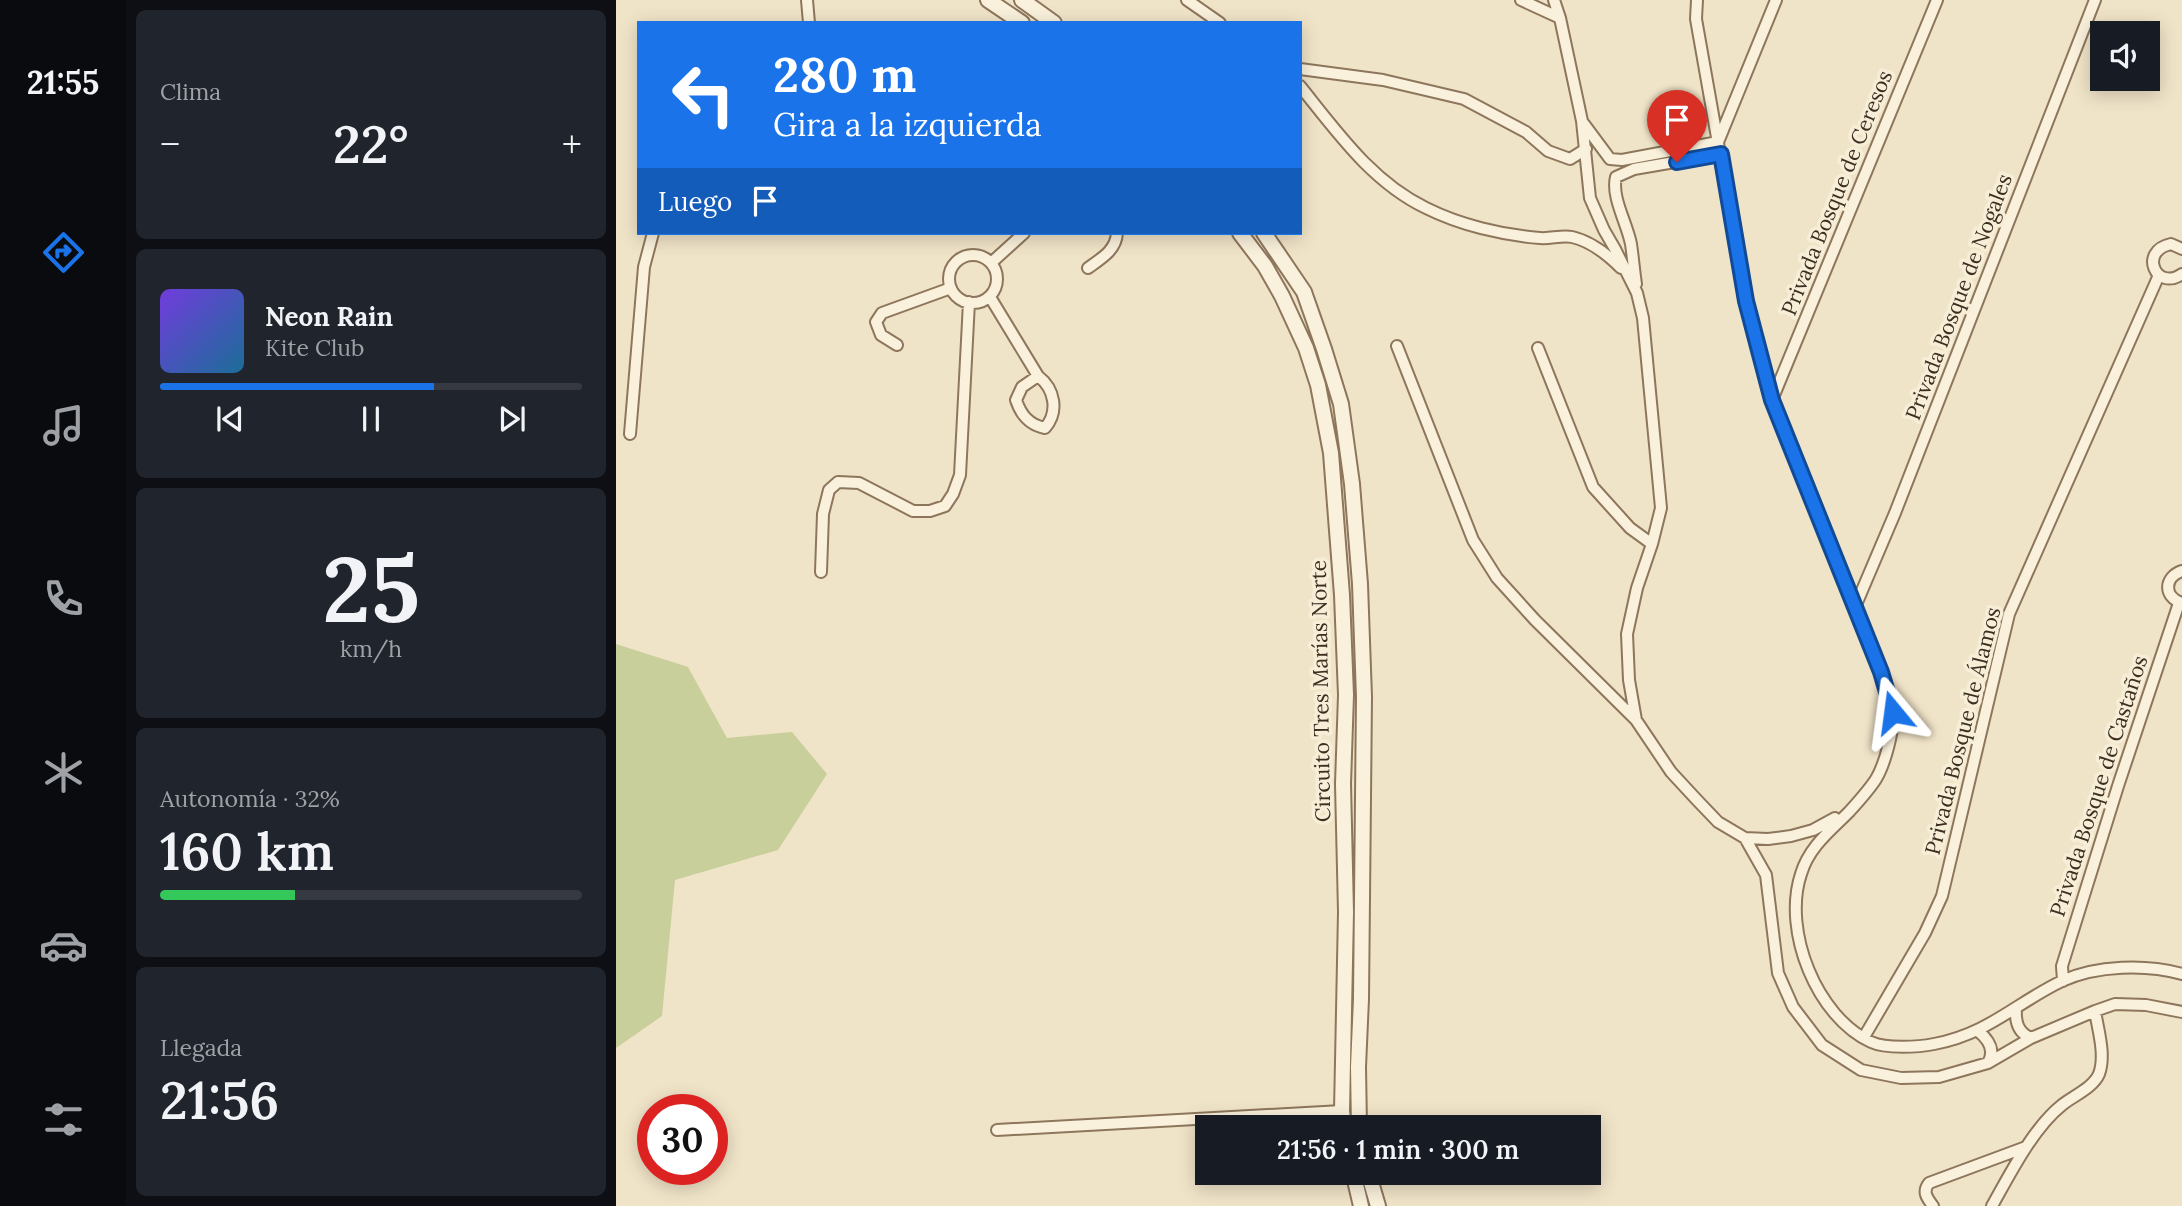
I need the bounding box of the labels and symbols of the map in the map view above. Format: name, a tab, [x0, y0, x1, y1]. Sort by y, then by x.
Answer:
street label: Privada Bosque de Ceresos	[1775, 66, 1898, 319]
pin	[1647, 90, 1707, 162]
street label: Privada Bosque de Nogales	[1899, 170, 2018, 424]
street label: Circuito Tres Marías Norte	[1305, 560, 1336, 822]
street label: Privada Bosque de Álamos	[1919, 604, 2006, 858]
street label: Privada Bosque de Castaños	[2044, 652, 2154, 920]
position arrow	[1856, 675, 1930, 749]
speed limit sign: 30	[637, 1094, 728, 1185]

